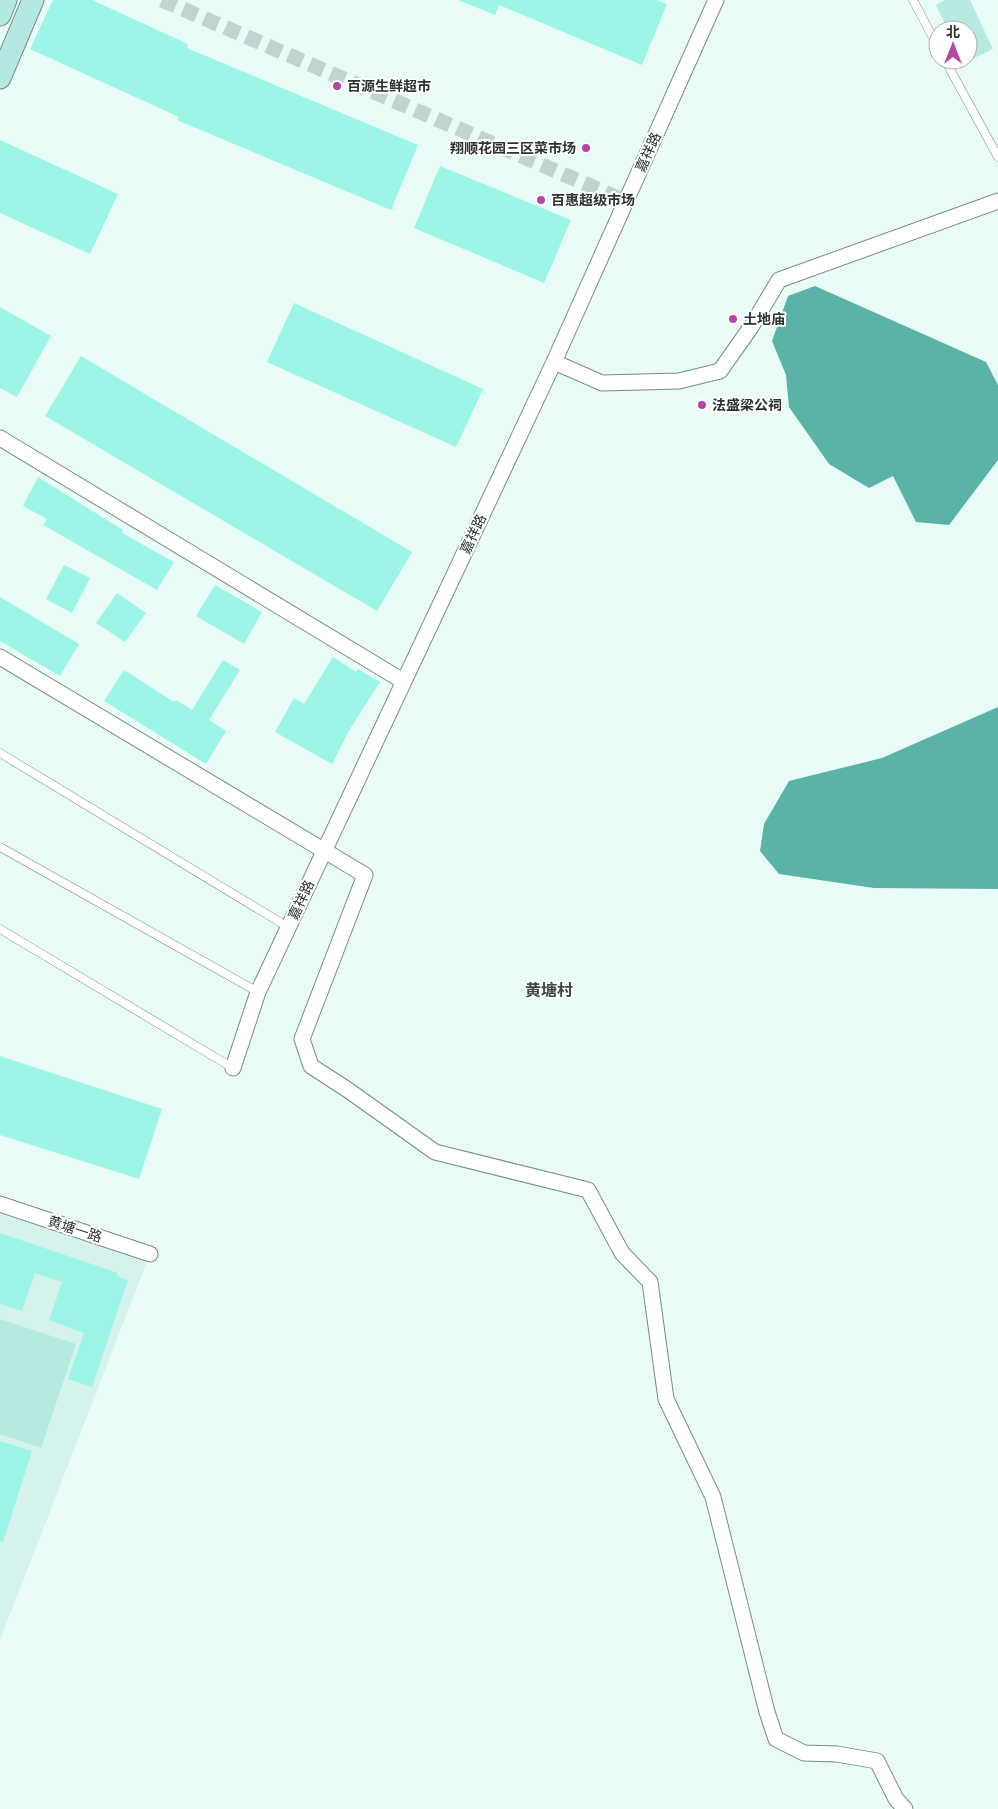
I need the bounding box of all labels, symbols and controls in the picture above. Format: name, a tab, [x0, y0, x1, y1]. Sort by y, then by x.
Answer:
north arrow	[928, 20, 978, 70]
text: 北	[946, 24, 960, 41]
place label: 百源生鲜超市	[347, 78, 431, 95]
marker: 百源生鲜超市	[331, 80, 343, 92]
street label: 嘉祥路	[632, 130, 665, 175]
place label: 翔顺花园三区菜市场	[450, 140, 576, 157]
marker: 翔顺花园三区菜市场	[580, 142, 592, 154]
place label: 百惠超级市场	[551, 192, 635, 209]
marker: 百惠超级市场	[535, 194, 547, 206]
place label: 土地庙	[743, 311, 785, 328]
marker: 土地庙	[727, 313, 739, 325]
place label: 法盛梁公祠	[712, 397, 782, 414]
marker: 法盛梁公祠	[696, 399, 708, 411]
street label: 嘉祥路	[457, 512, 490, 557]
street label: 嘉祥路	[285, 878, 318, 923]
district label: 黄塘村	[525, 981, 573, 1001]
street label: 黄塘一路	[46, 1213, 104, 1246]

